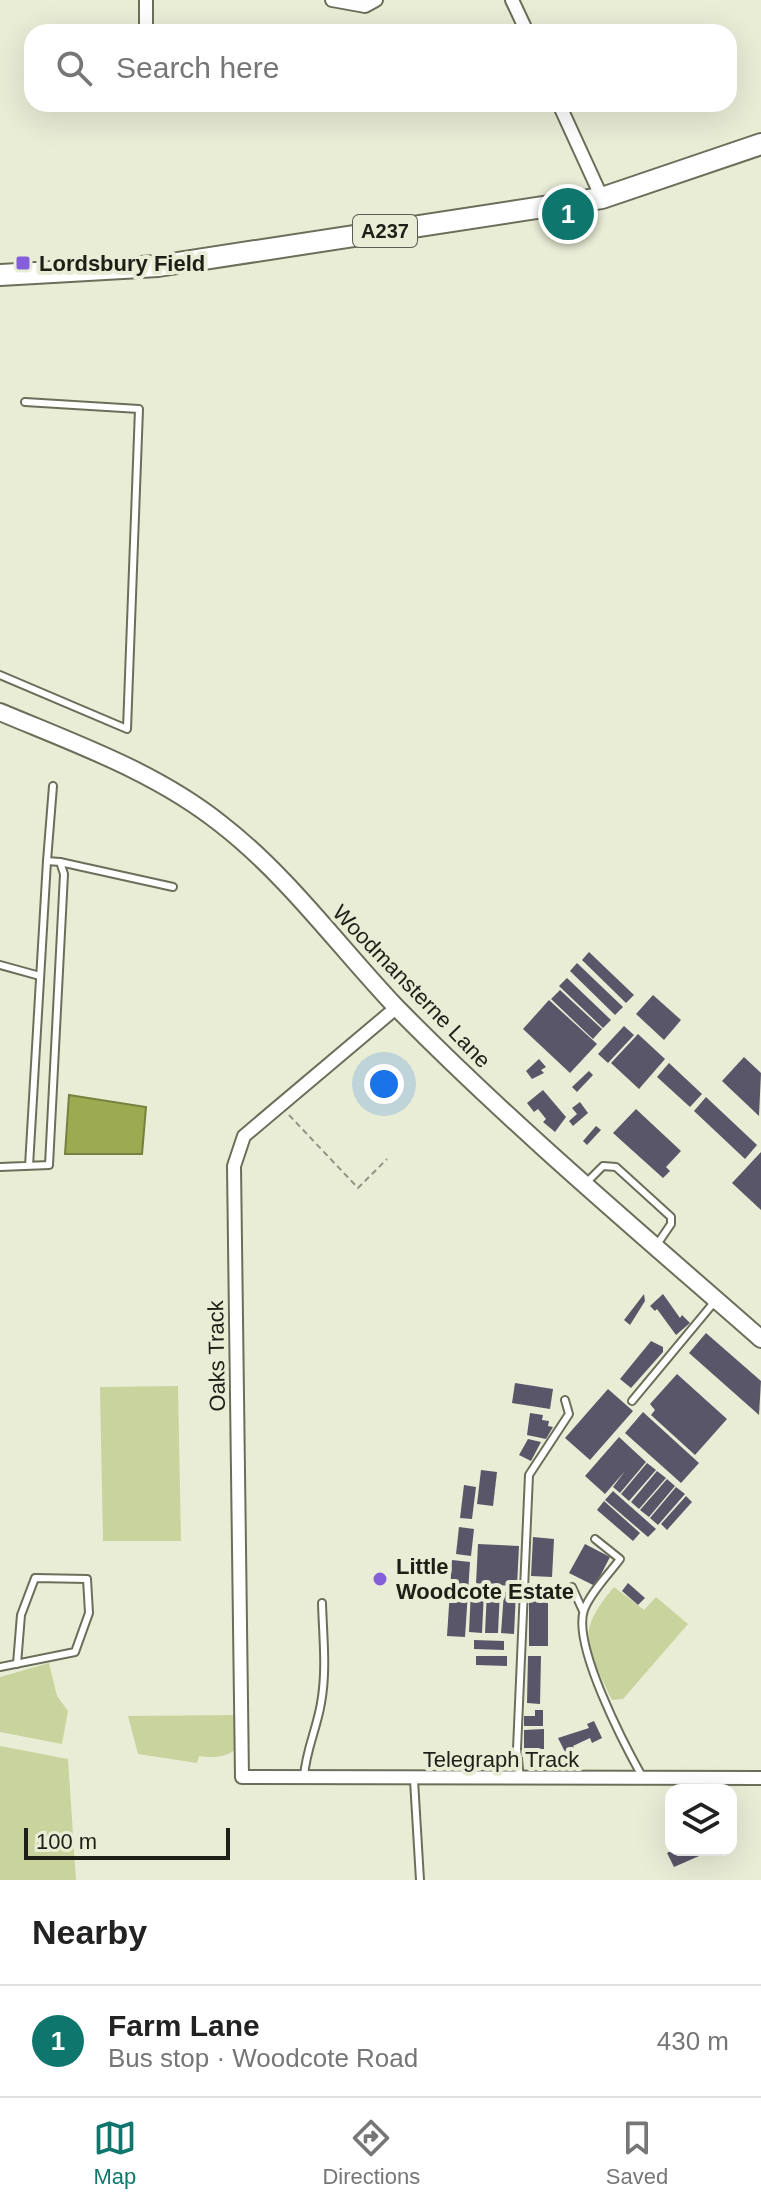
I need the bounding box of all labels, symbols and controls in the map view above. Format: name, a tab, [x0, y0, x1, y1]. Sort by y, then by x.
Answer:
search box	[24, 24, 737, 112]
icon: search	[52, 46, 96, 90]
text: Search here	[116, 51, 279, 84]
pin: 1	[542, 184, 594, 244]
road number: A237	[353, 215, 417, 247]
place label: Lordsbury Field	[39, 251, 205, 276]
marker: Lordsbury Field	[14, 254, 32, 272]
street label: Woodmansterne Lane	[328, 900, 496, 1073]
your location	[364, 1064, 404, 1104]
street label: Oaks Track	[203, 1299, 230, 1412]
place label: Little Woodcote Estate	[396, 1554, 574, 1604]
marker: Little Woodcote Estate	[371, 1570, 389, 1588]
street label: Telegraph Track	[423, 1747, 580, 1772]
map controls	[665, 1784, 737, 1856]
button: layers	[665, 1784, 737, 1856]
scale bar	[24, 1824, 230, 1860]
text: 100 m	[36, 1829, 97, 1854]
text: Nearby	[32, 1913, 147, 1951]
text: Farm Lane	[108, 2009, 260, 2042]
text: 1	[51, 2026, 65, 2056]
text: 430 m	[657, 2026, 729, 2056]
text: Bus stop · Woodcote Road	[108, 2043, 418, 2073]
tab: Map	[93, 2116, 137, 2190]
tab: Directions	[322, 2116, 420, 2190]
tab: Saved	[606, 2116, 668, 2190]

